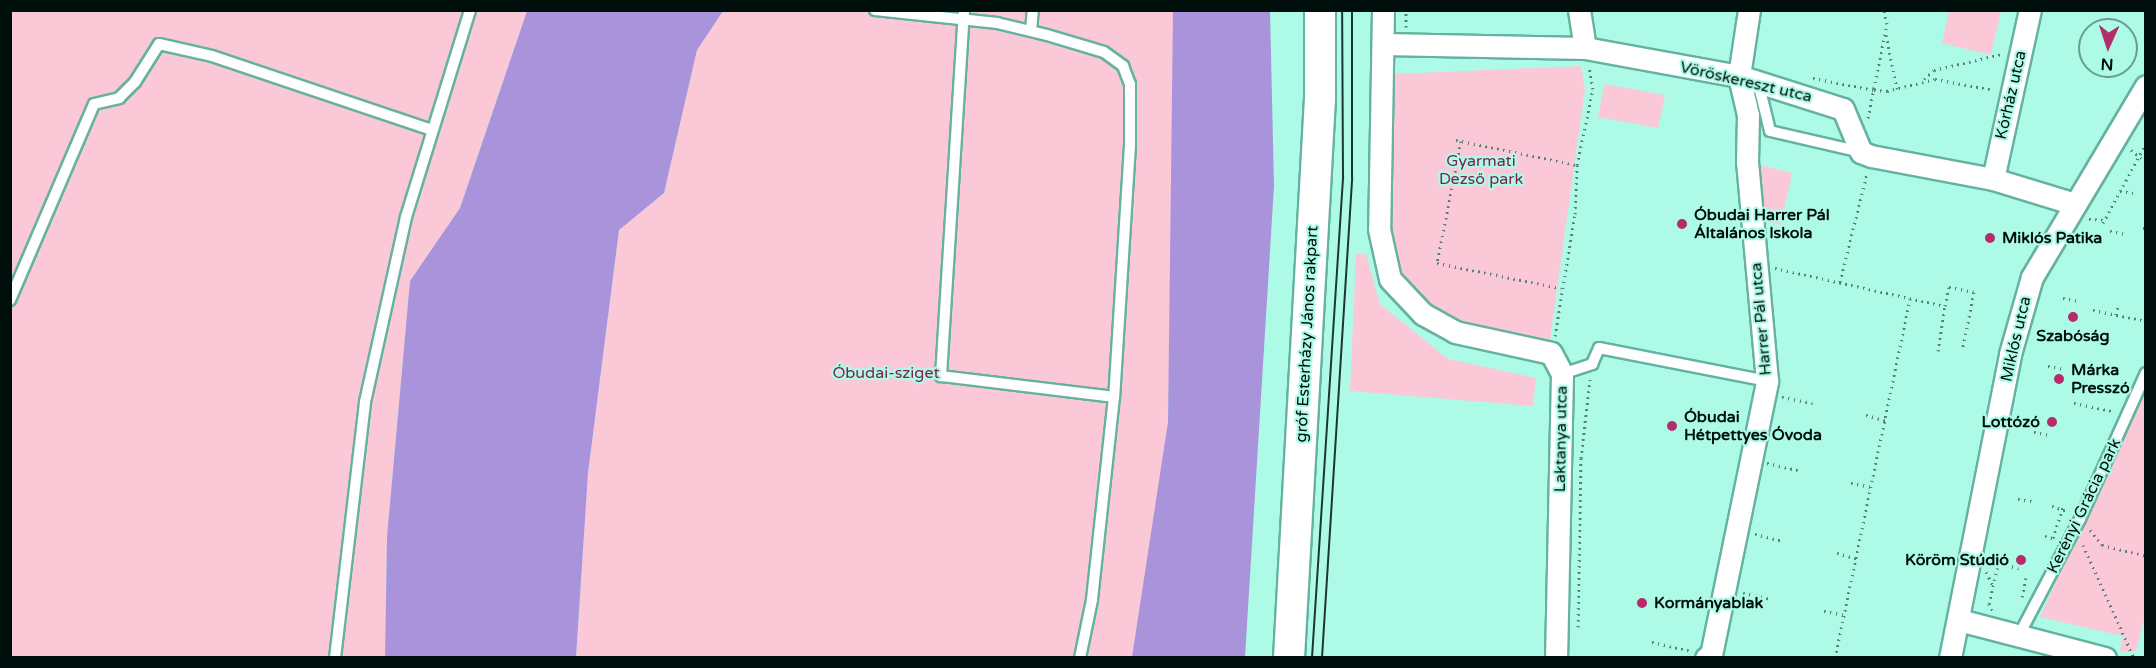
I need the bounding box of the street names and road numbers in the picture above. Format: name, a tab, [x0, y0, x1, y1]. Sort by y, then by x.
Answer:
street label: Kórház utca	[1991, 49, 2031, 141]
street label: Vöröskereszt utca	[1678, 57, 1814, 107]
street label: gróf Esterházy János rakpart	[1292, 225, 1322, 443]
street label: Harrer Pál utca	[1747, 262, 1775, 376]
street label: Miklós utca	[1997, 295, 2035, 383]
street label: Laktanya utca	[1550, 386, 1572, 492]
street label: Kerényi Grácia park	[2043, 435, 2125, 577]

